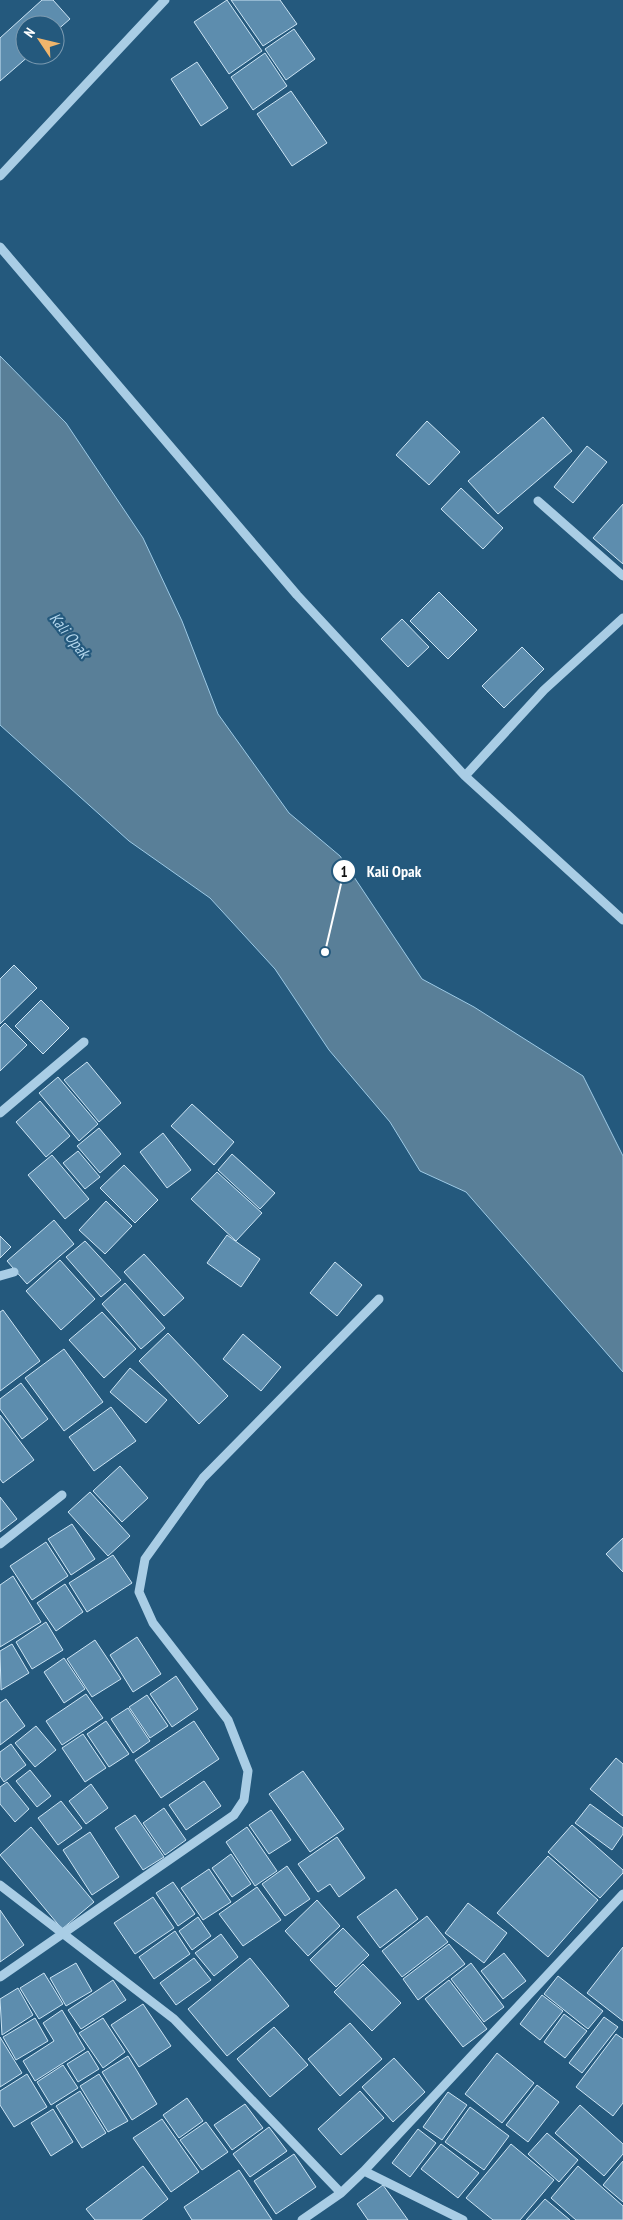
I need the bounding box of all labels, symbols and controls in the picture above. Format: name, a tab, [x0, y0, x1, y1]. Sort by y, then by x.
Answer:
north arrow	[15, 15, 65, 65]
text: N	[20, 24, 39, 41]
water label: Kali Opak	[46, 608, 96, 663]
callout: Kali Opak	[332, 856, 431, 887]
text: Kali Opak	[367, 861, 422, 881]
text: 1	[340, 862, 348, 881]

